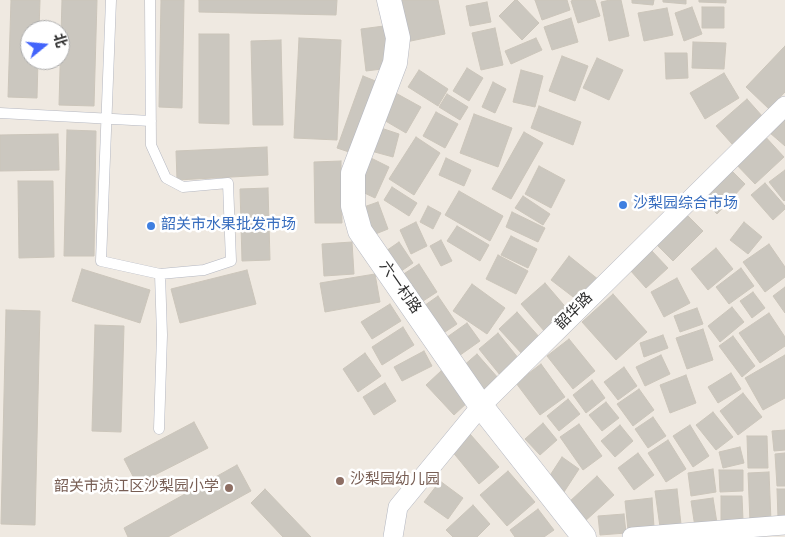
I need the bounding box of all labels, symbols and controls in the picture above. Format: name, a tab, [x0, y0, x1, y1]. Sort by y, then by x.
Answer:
north arrow	[20, 20, 70, 70]
text: 北	[49, 32, 69, 50]
place label: 沙梨园综合市场	[633, 196, 738, 214]
marker: 沙梨园综合市场	[617, 199, 629, 211]
place label: 韶关市水果批发市场	[161, 217, 296, 235]
marker: 韶关市水果批发市场	[145, 220, 157, 232]
street label: 六一村路	[374, 258, 424, 318]
street label: 韶华路	[553, 290, 597, 334]
place label: 沙梨园幼儿园	[350, 472, 440, 490]
marker: 沙梨园幼儿园	[334, 475, 346, 487]
place label: 韶关市浈江区沙梨园小学	[54, 479, 219, 497]
marker: 韶关市浈江区沙梨园小学	[223, 482, 235, 494]

